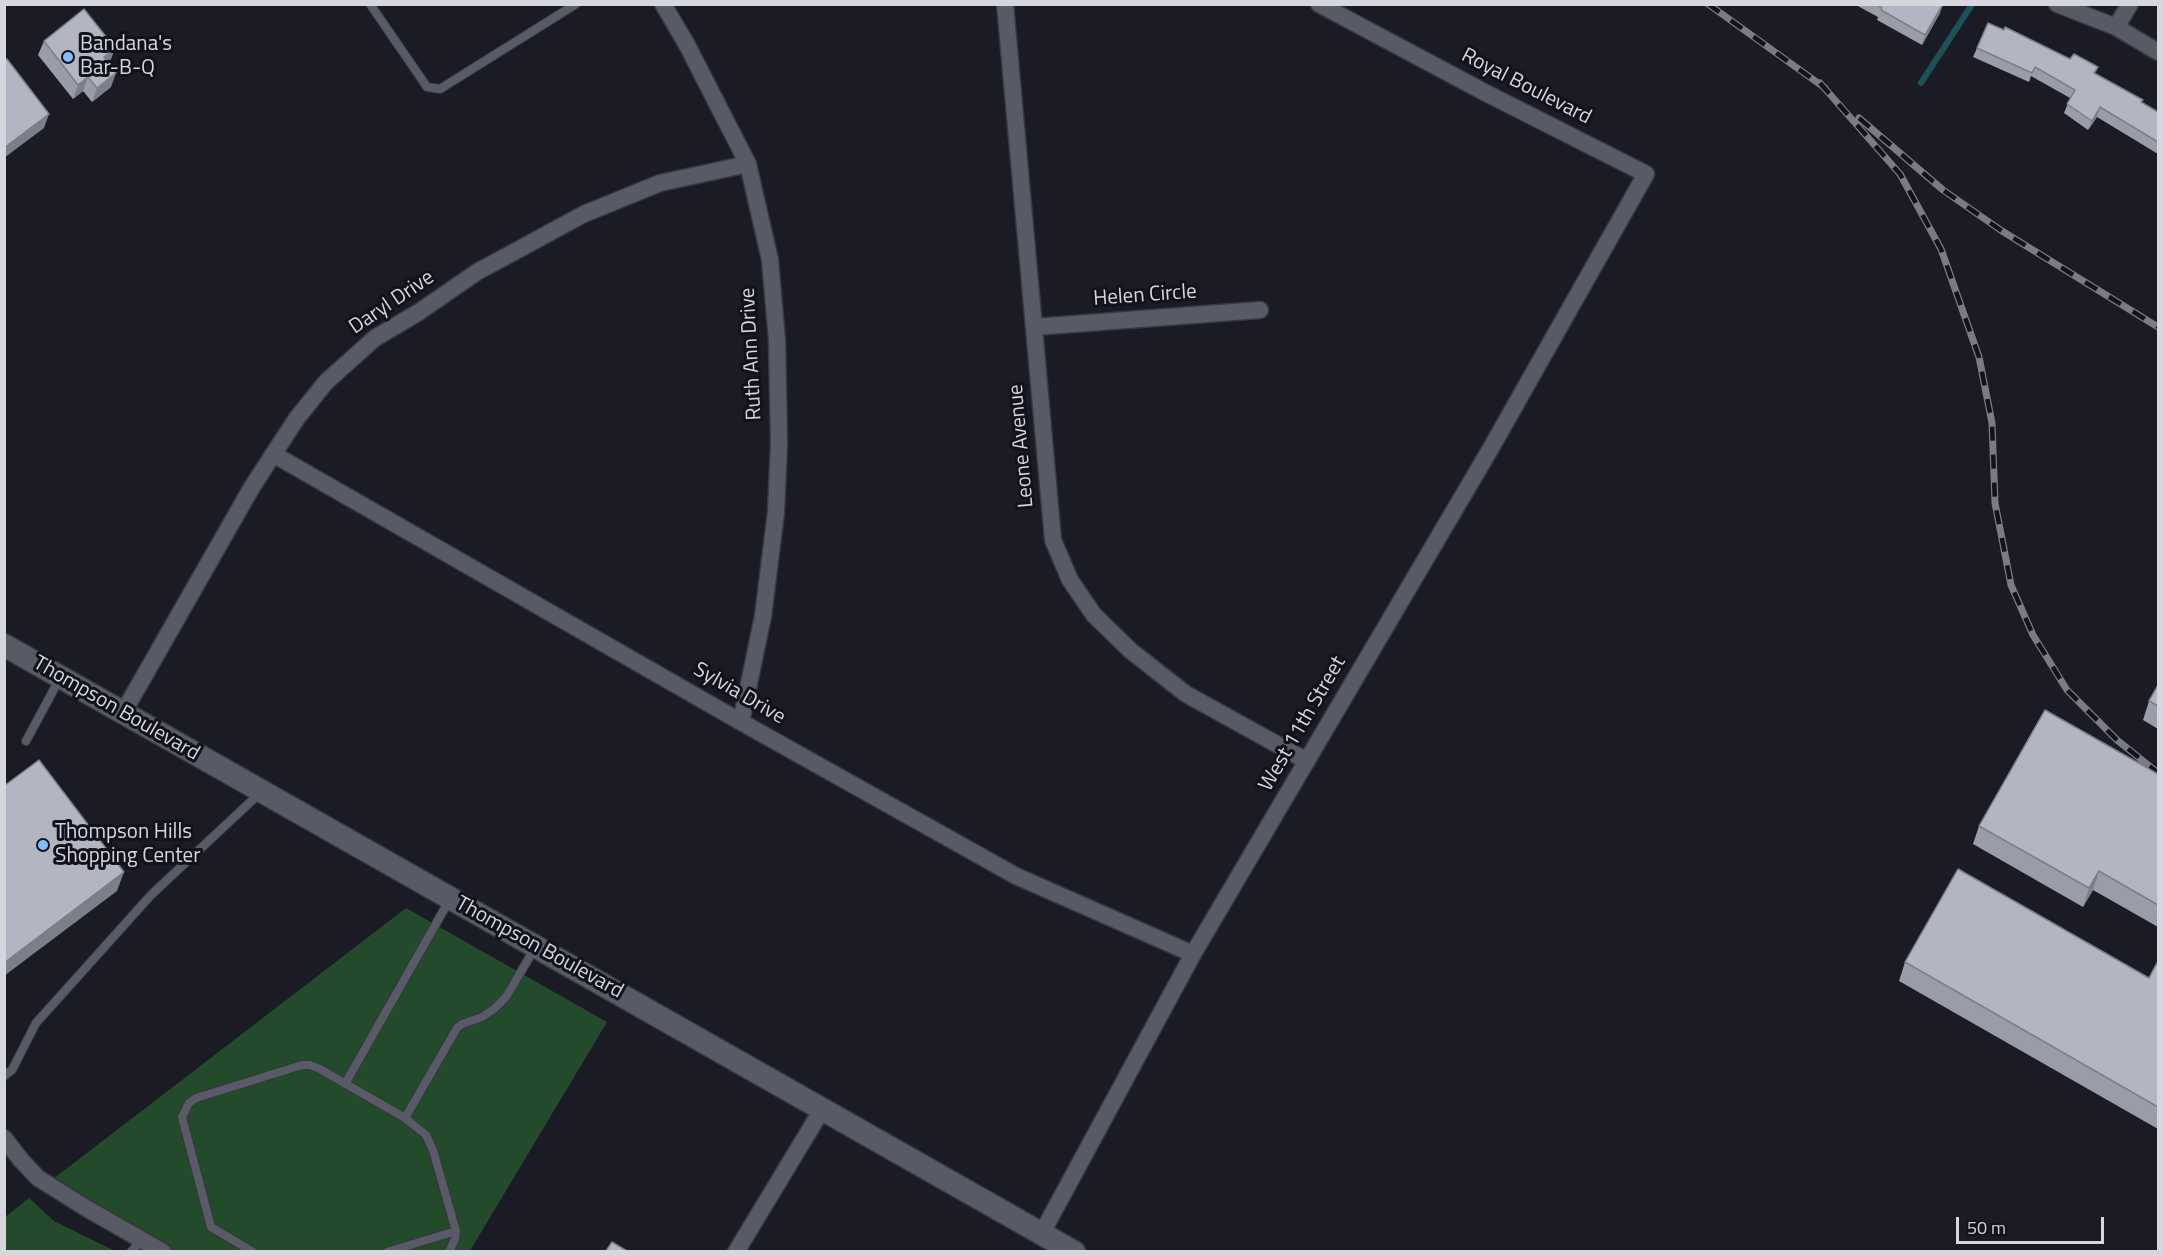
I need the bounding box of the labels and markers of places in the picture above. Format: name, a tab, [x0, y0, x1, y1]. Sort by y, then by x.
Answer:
place label: Bandana's Bar-B-Q	[80, 32, 172, 82]
marker: Bandana's Bar-B-Q	[61, 50, 75, 64]
place label: Thompson Hills Shopping Center	[55, 820, 200, 870]
marker: Thompson Hills Shopping Center	[36, 838, 50, 852]

